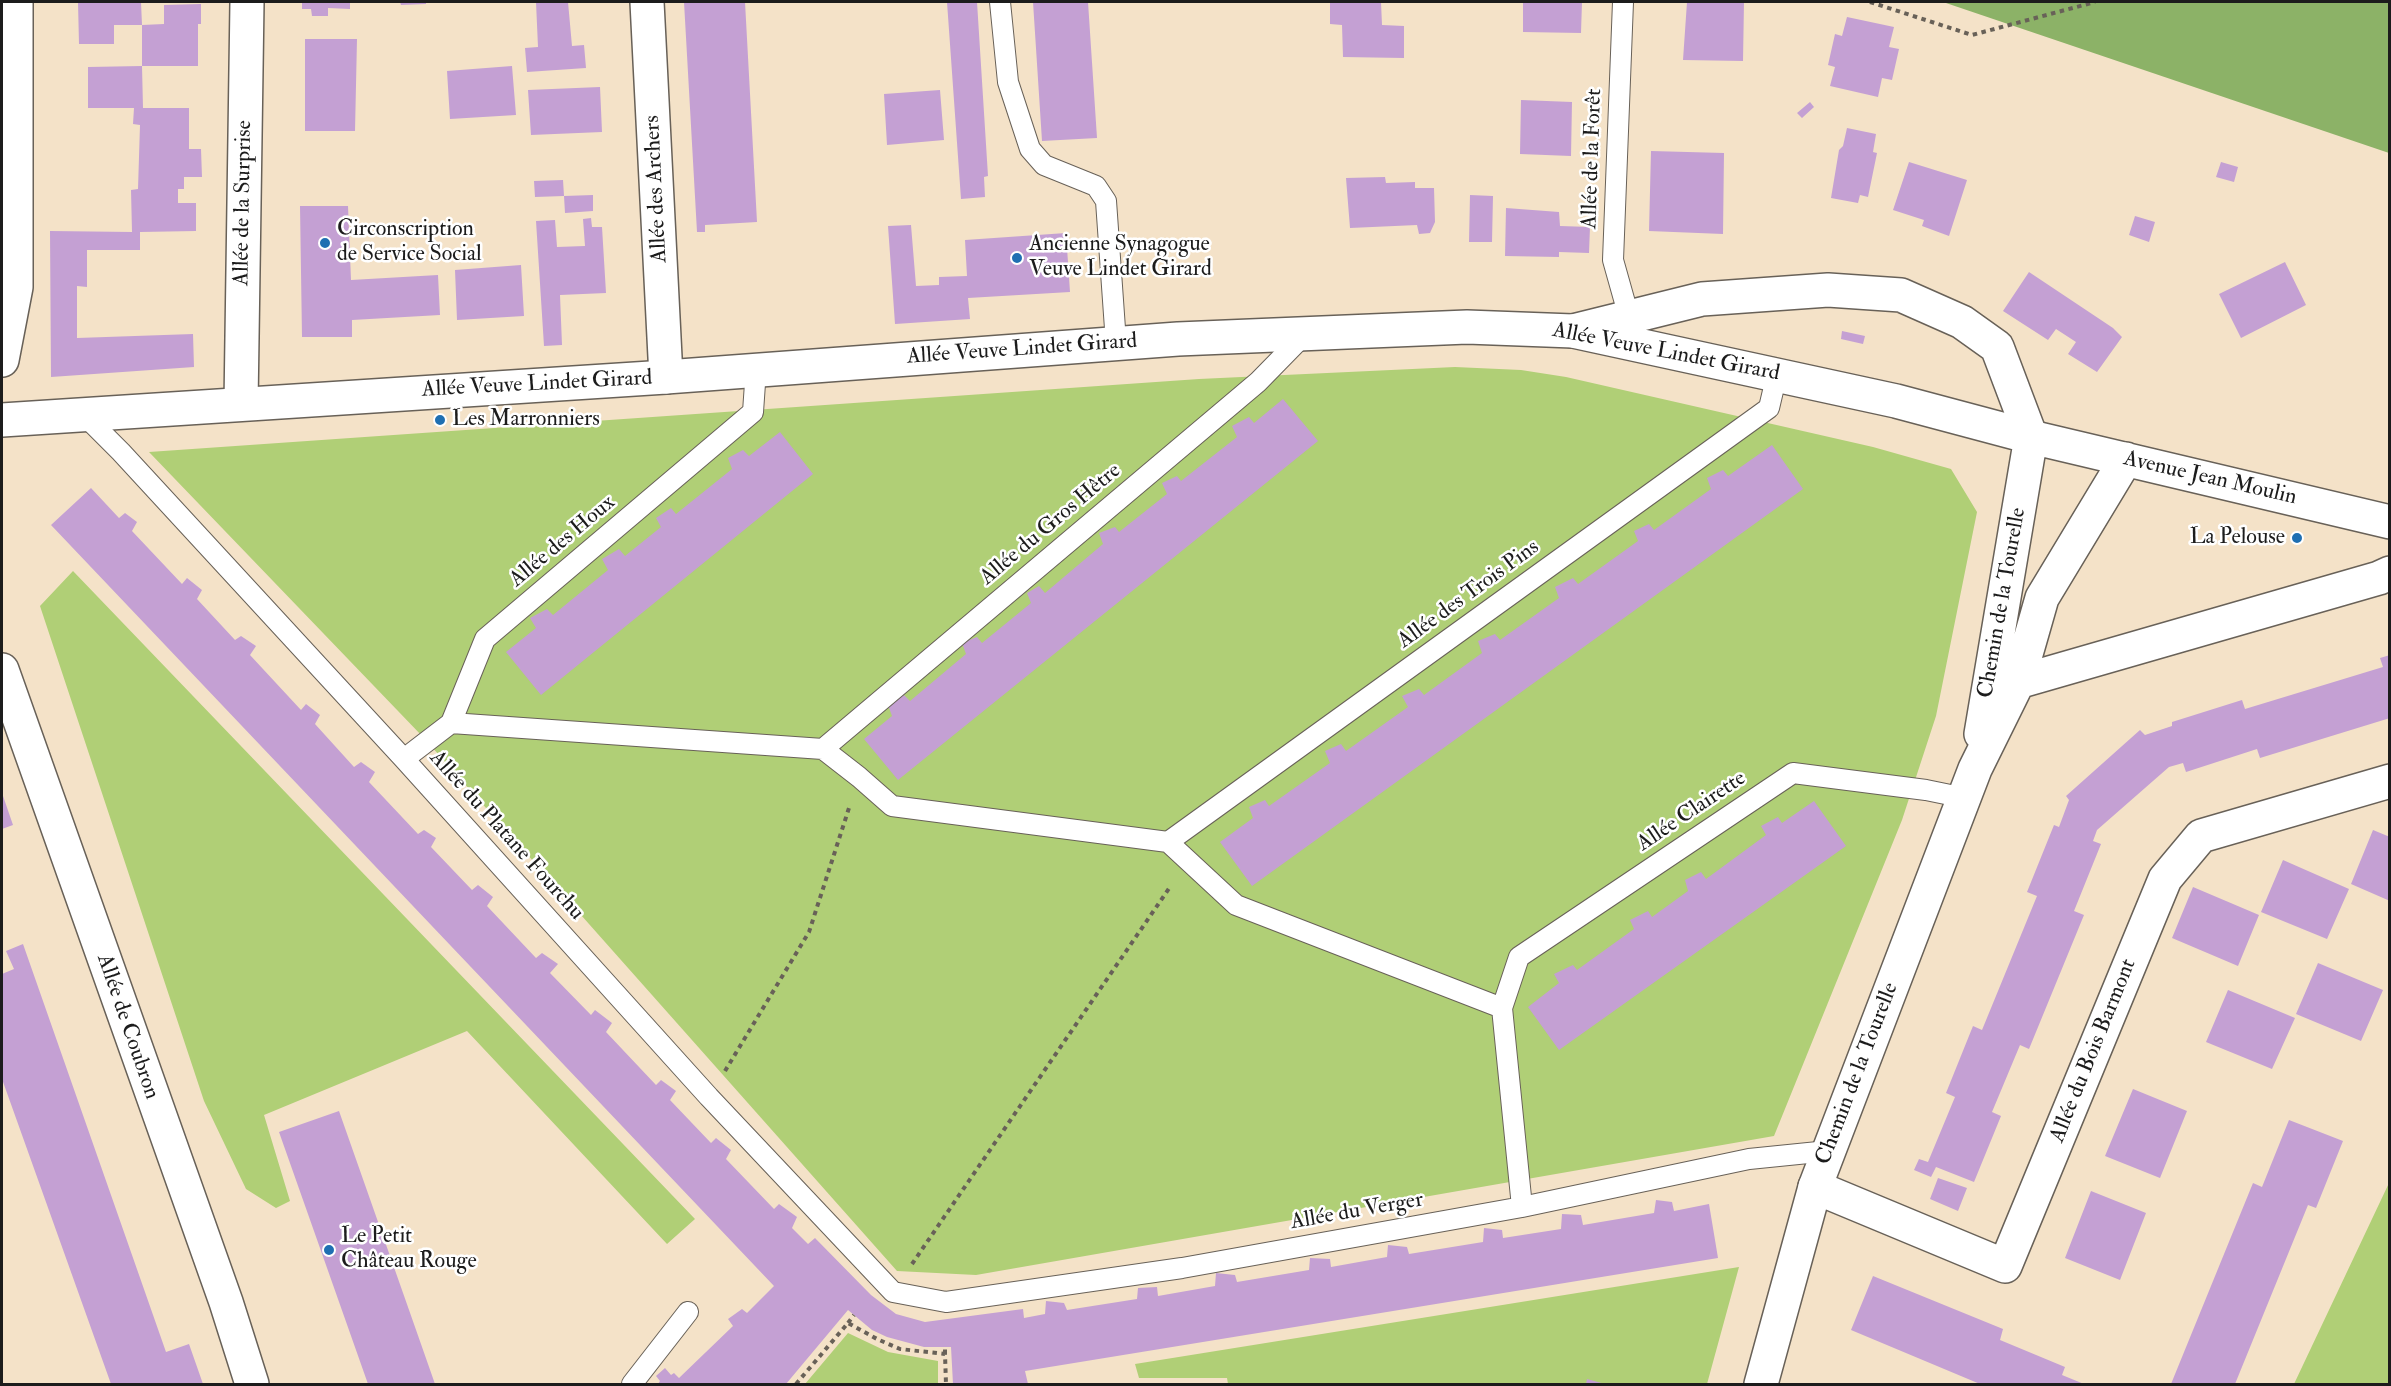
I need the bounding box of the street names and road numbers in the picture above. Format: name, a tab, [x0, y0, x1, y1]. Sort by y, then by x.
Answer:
street label: Allée de la Forêt	[1577, 88, 1609, 230]
street label: Allée des Archers	[640, 115, 674, 263]
street label: Allée de la Surprise	[229, 120, 259, 286]
street label: Allée Veuve Lindet Girard	[1550, 318, 1782, 388]
street label: Allée Veuve Lindet Girard	[906, 329, 1138, 371]
street label: Allée Veuve Lindet Girard	[421, 366, 653, 404]
street label: Avenue Jean Moulin	[2121, 446, 2299, 512]
street label: Allée du Gros Hêtre	[975, 458, 1127, 592]
street label: Allée des Houx	[505, 490, 621, 594]
street label: Chemin de la Tourelle	[1973, 506, 2033, 700]
street label: Allée des Trois Pins	[1393, 535, 1545, 655]
street label: Allée du Platane Fourchu	[423, 746, 589, 926]
street label: Allée Clairette	[1633, 766, 1751, 858]
street label: Allée de Coubron	[90, 951, 164, 1103]
street label: Allée du Bois Barmont	[2045, 955, 2143, 1147]
street label: Chemin de la Tourelle	[1811, 979, 1905, 1169]
street label: Allée du Verger	[1289, 1187, 1425, 1237]

